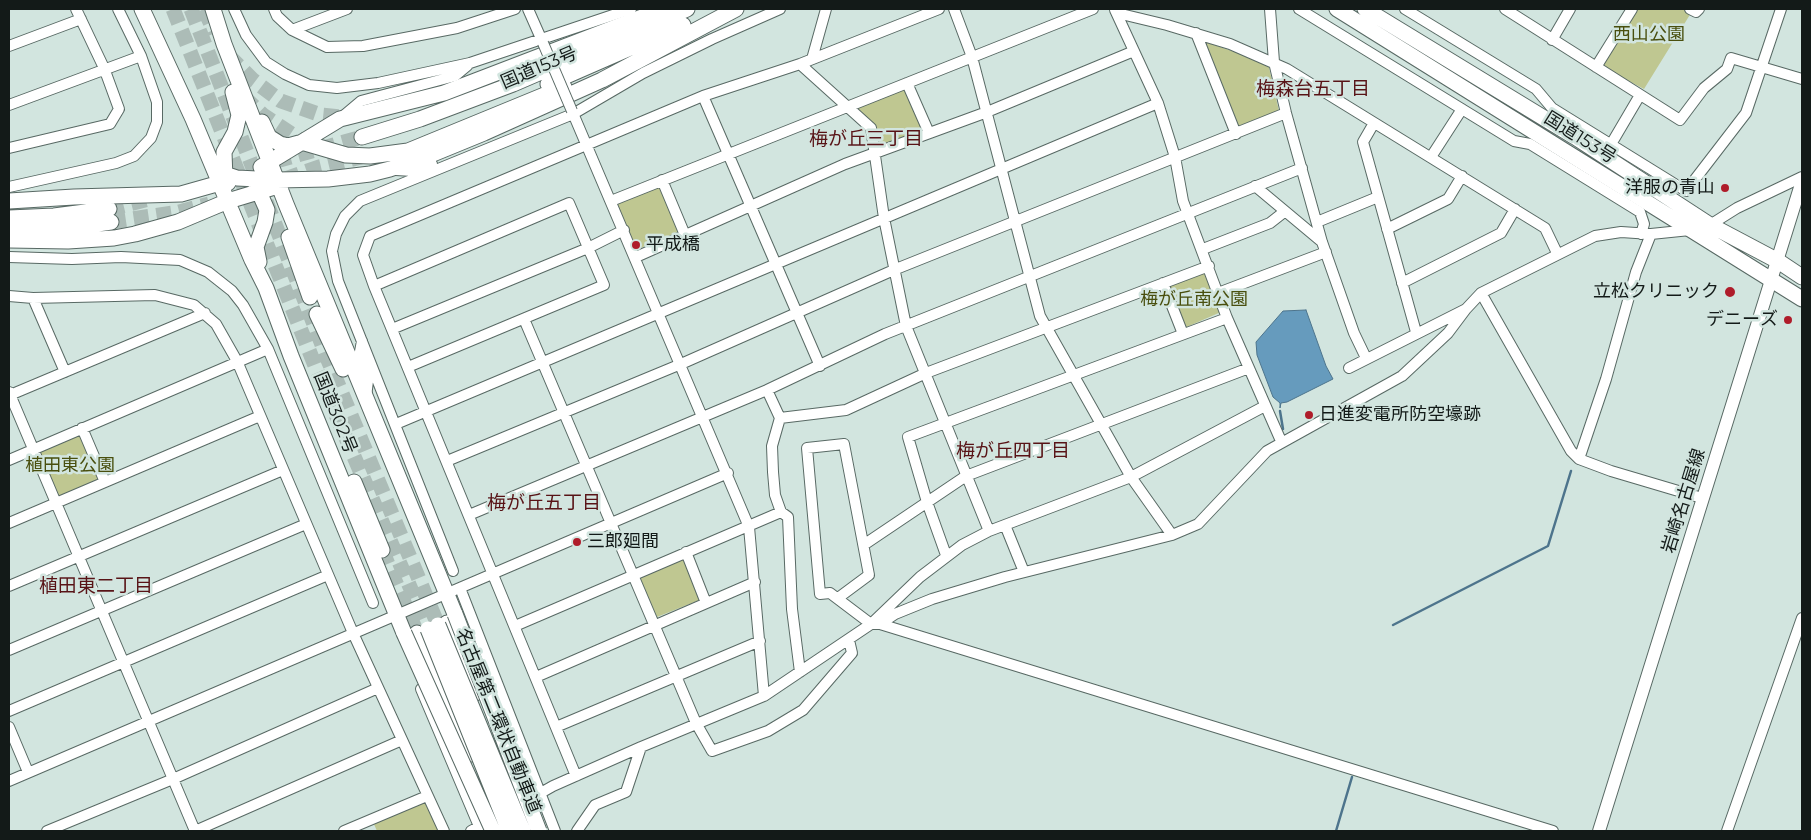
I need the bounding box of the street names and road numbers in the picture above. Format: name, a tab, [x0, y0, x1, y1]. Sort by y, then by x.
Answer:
street label: 国道153号	[498, 42, 580, 94]
street label: 国道153号	[1540, 107, 1620, 169]
street label: 国道302号	[309, 369, 361, 457]
street label: 岩崎名古屋線	[1658, 446, 1710, 556]
street label: 名古屋第二環状自動車道	[451, 625, 545, 817]

